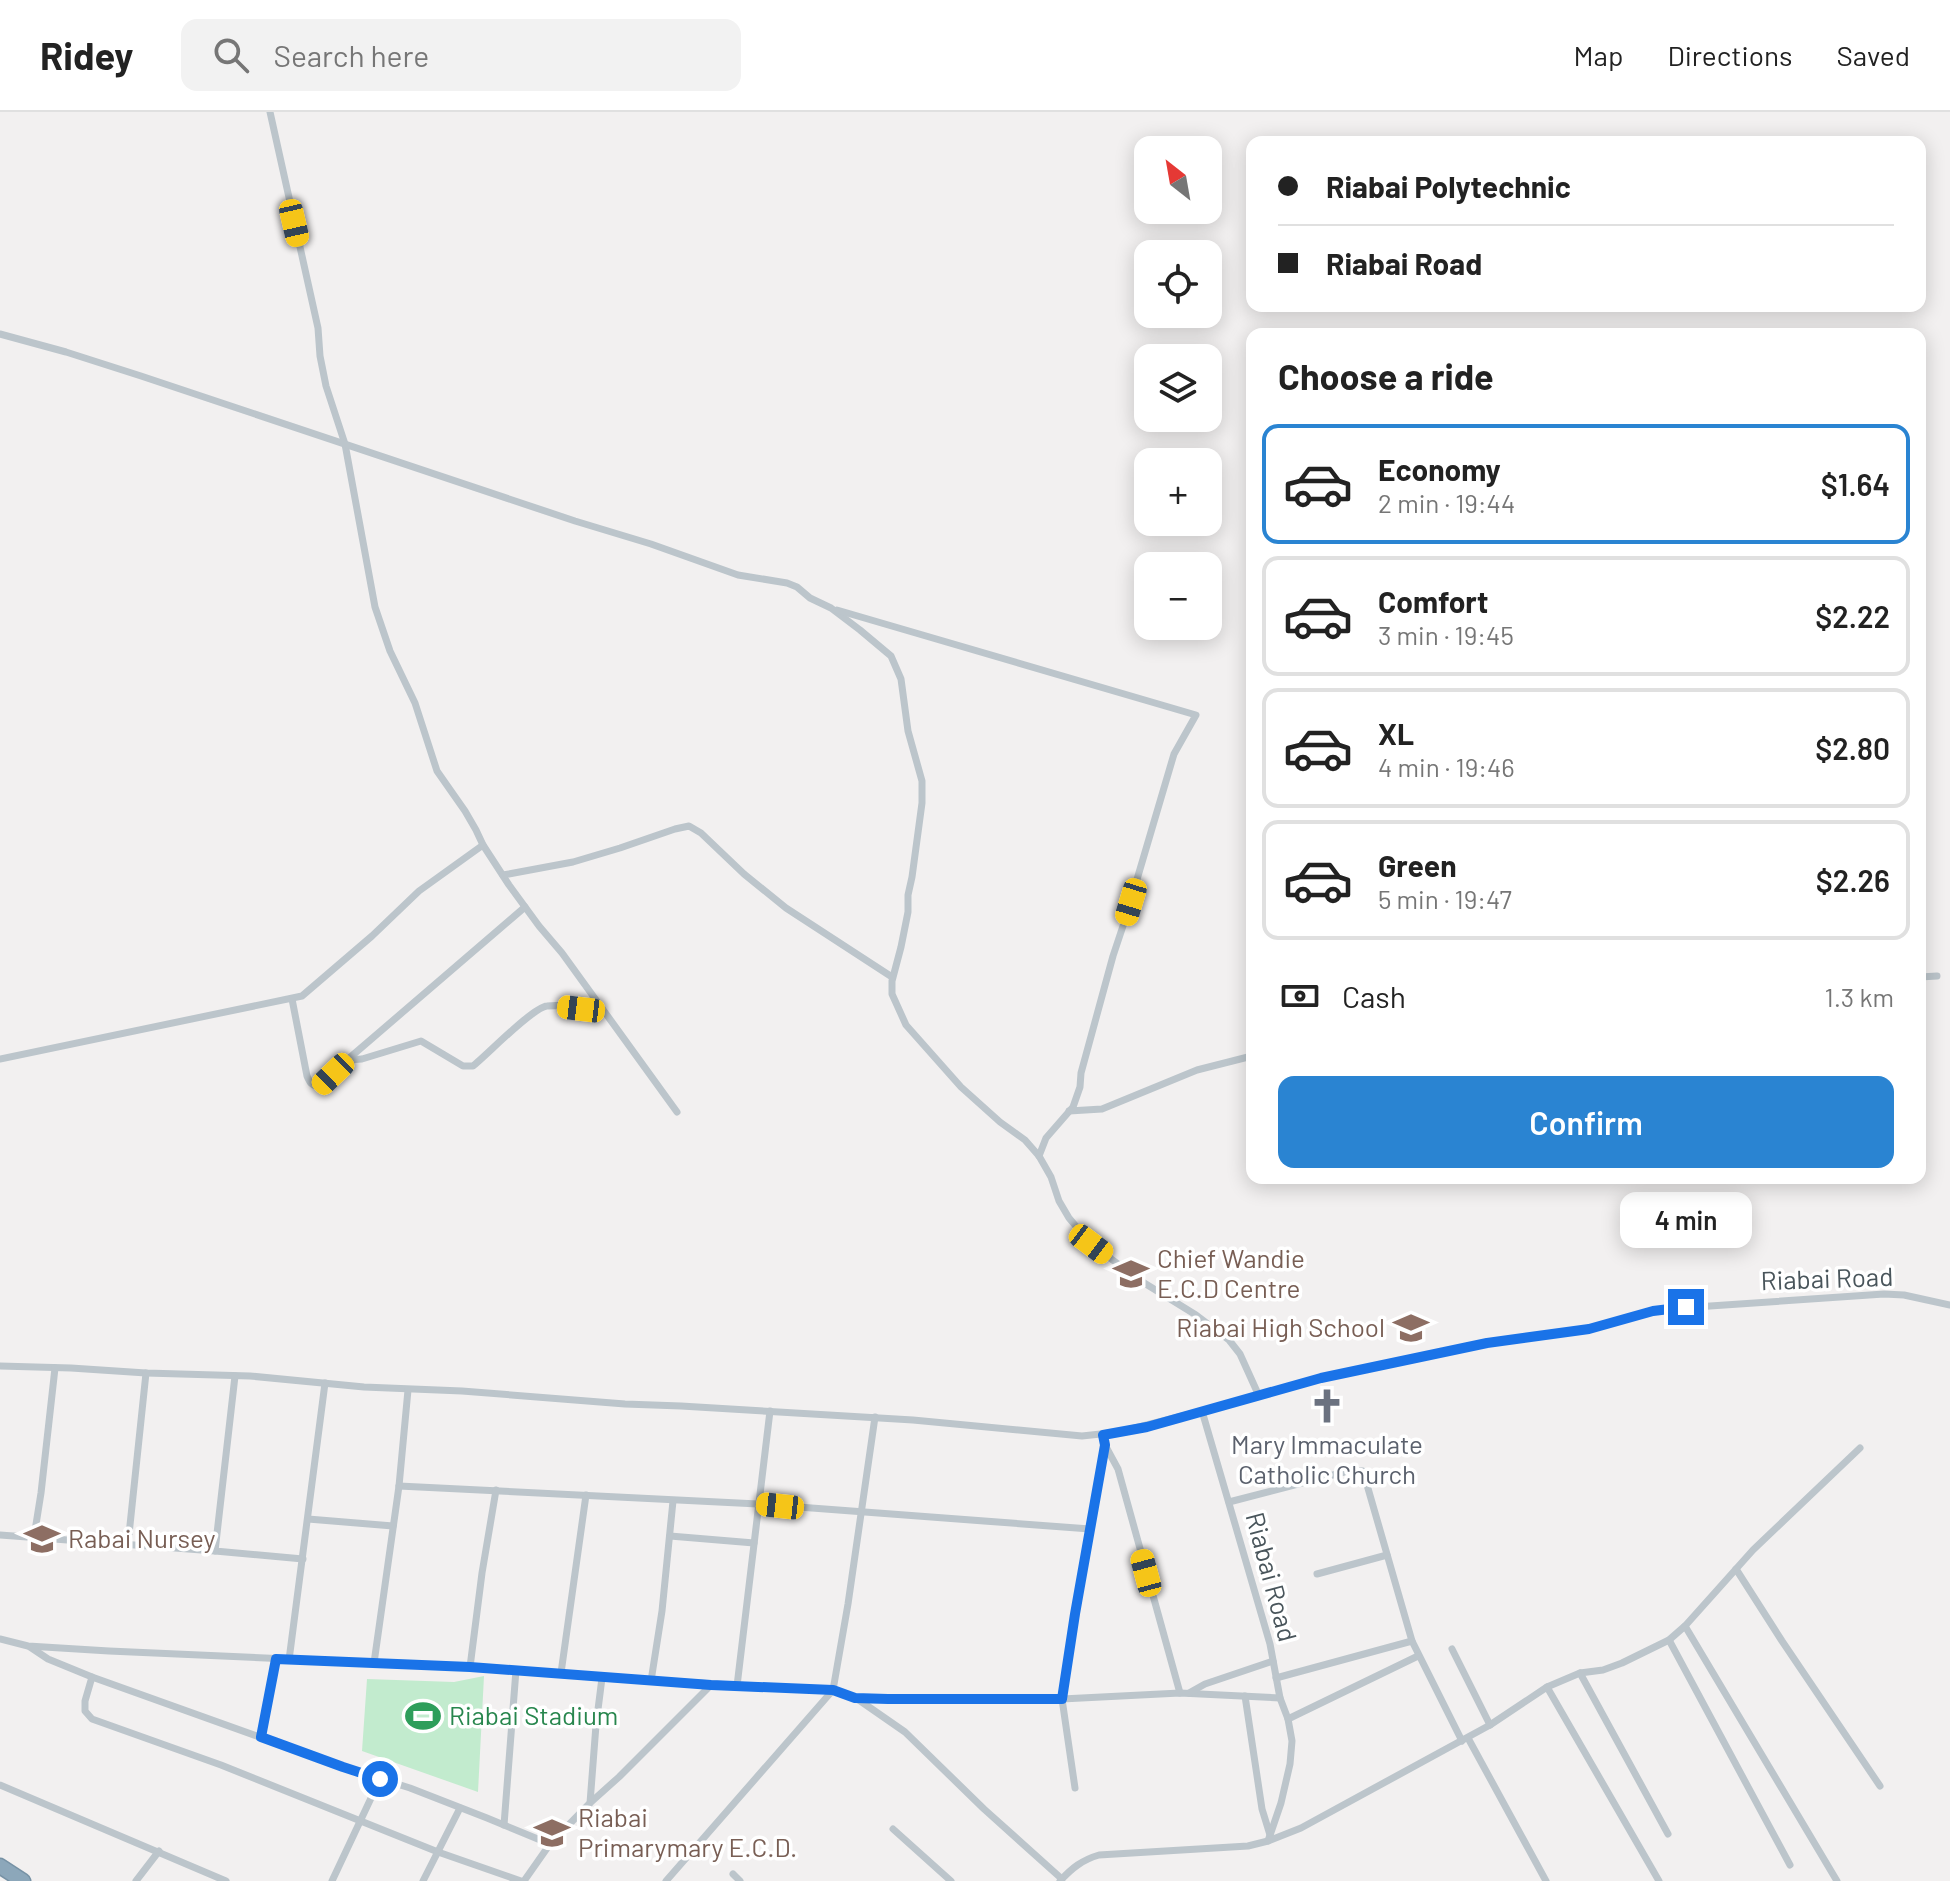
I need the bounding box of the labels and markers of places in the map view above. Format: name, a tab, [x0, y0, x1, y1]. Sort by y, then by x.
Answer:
place label: Chief Wandie E.C.D Centre	[1157, 1242, 1305, 1303]
school or university icon: Chief Wandie E.C.D Centre	[1112, 1255, 1150, 1293]
school or university icon: Riabai High School	[1392, 1309, 1430, 1347]
place label: Riabai High School	[1176, 1311, 1385, 1342]
church icon: Mary Immaculate Catholic Church	[1308, 1387, 1346, 1425]
place label: Mary Immaculate Catholic Church	[1231, 1428, 1423, 1489]
school or university icon: Rabai Nursey	[23, 1520, 61, 1558]
place label: Rabai Nursey	[68, 1522, 215, 1553]
sports icon: Riabai Stadium	[404, 1697, 442, 1735]
place label: Riabai Stadium	[449, 1699, 618, 1730]
place label: Riabai Primarymary E.C.D.	[578, 1801, 797, 1862]
school or university icon: Riabai Primarymary E.C.D.	[533, 1814, 571, 1852]

